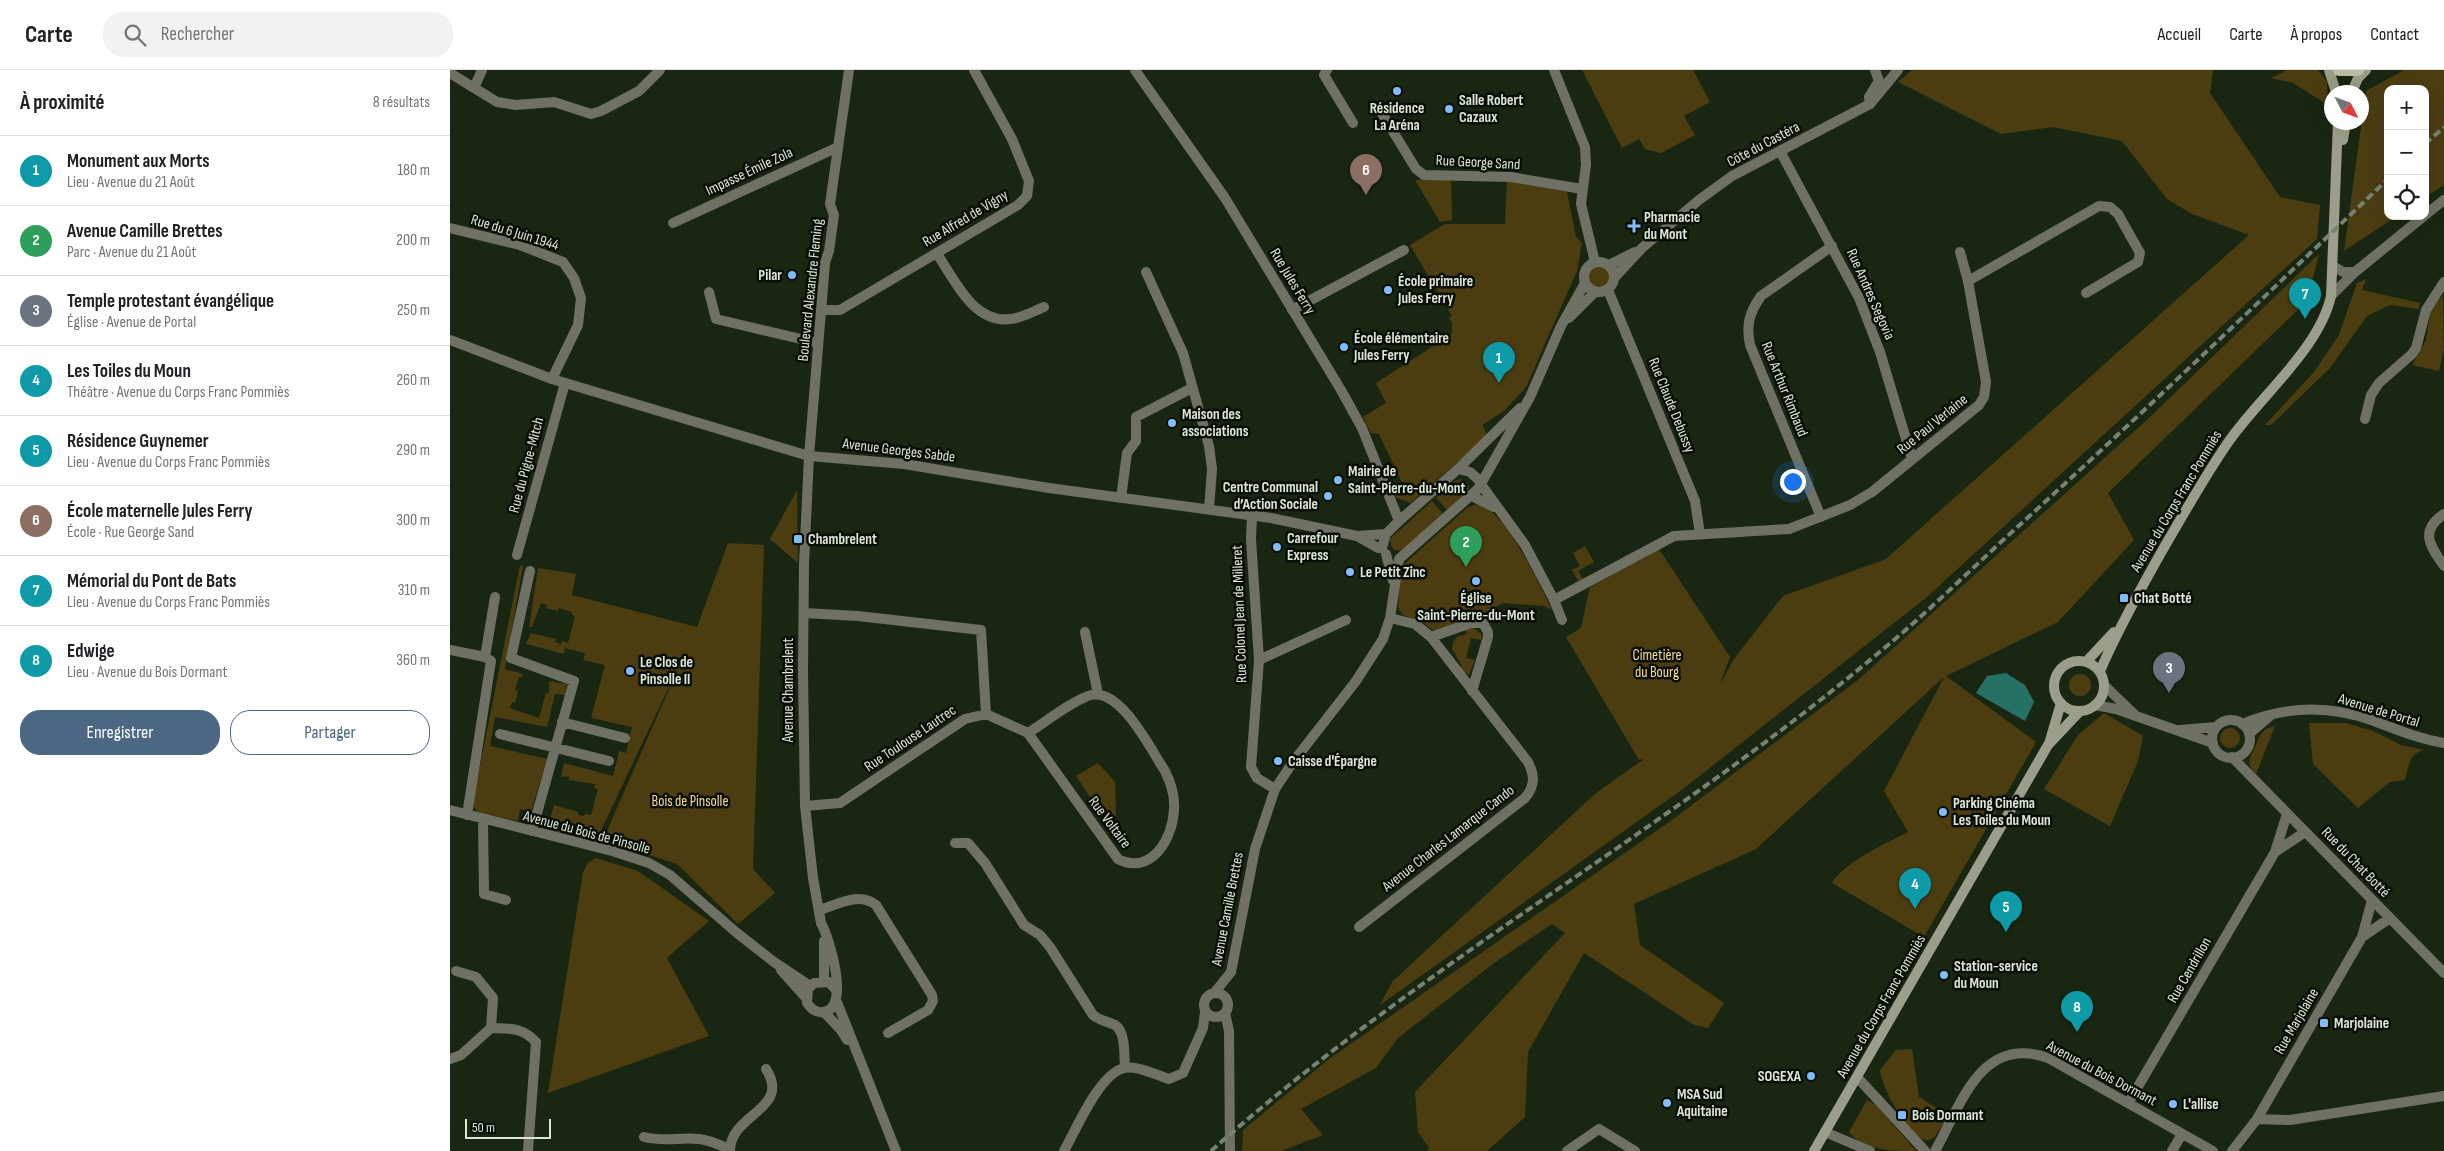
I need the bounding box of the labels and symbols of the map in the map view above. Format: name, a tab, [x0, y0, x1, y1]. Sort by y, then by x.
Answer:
marker: Résidence La Aréna	[1391, 85, 1403, 97]
north arrow	[2324, 85, 2369, 130]
place label: Salle Robert Cazaux	[1459, 91, 1523, 127]
place label: Résidence La Aréna	[1370, 99, 1424, 135]
marker: Salle Robert Cazaux	[1443, 103, 1455, 115]
street label: Côte du Castéra	[1724, 117, 1803, 172]
street label: Impasse Émile Zola	[703, 143, 796, 200]
street label: Rue George Sand	[1435, 151, 1521, 174]
pin: 6	[1350, 154, 1382, 195]
street label: Rue Alfred de Vigny	[919, 185, 1012, 251]
place label: Pharmacie du Mont	[1644, 208, 1700, 244]
street label: Rue du 6 Juin 1944	[469, 210, 561, 255]
street label: Boulevard Alexandre Fleming	[794, 218, 827, 362]
marker: Pharmacie du Mont	[1628, 220, 1640, 232]
street label: Rue Jules Ferry	[1265, 245, 1320, 318]
street label: Rue Andres Segovia	[1842, 246, 1899, 343]
place label: Pilar	[758, 266, 782, 285]
marker: Pilar	[786, 269, 798, 281]
place label: École primaire Jules Ferry	[1397, 272, 1473, 308]
pin: 7	[2289, 278, 2321, 319]
marker: École primaire Jules Ferry	[1382, 284, 1394, 296]
place label: École élémentaire Jules Ferry	[1353, 329, 1449, 365]
street label: Rue Arthur Rimbaud	[1757, 339, 1812, 439]
marker: École élémentaire Jules Ferry	[1338, 341, 1350, 353]
pin: 1	[1483, 342, 1515, 383]
street label: Rue Claude Debussy	[1644, 355, 1699, 456]
street label: Rue Paul Verlaine	[1893, 390, 1971, 459]
place label: Maison des associations	[1182, 405, 1249, 441]
street label: Rue du Pigne-Mitch	[505, 415, 548, 515]
marker: Maison des associations	[1166, 417, 1178, 429]
street label: Avenue du Corps Franc Pommiès	[2126, 427, 2226, 576]
street label: Avenue Georges Sabde	[841, 434, 956, 467]
place label: Mairie de Saint-Pierre-du-Mont	[1348, 462, 1465, 498]
your location	[1780, 469, 1806, 495]
marker: Mairie de Saint-Pierre-du-Mont	[1332, 474, 1344, 486]
place label: Centre Communal d’Action Sociale	[1223, 478, 1318, 514]
marker: Centre Communal d’Action Sociale	[1322, 490, 1334, 502]
pin: 2	[1450, 526, 1482, 567]
place label: Carrefour Express	[1287, 529, 1339, 565]
place label: Chambrelent	[808, 530, 877, 549]
marker: Chambrelent	[792, 533, 804, 545]
marker: Carrefour Express	[1271, 541, 1283, 553]
street label: Rue Colonel Jean de Milleret	[1228, 544, 1251, 683]
place label: Le Petit Zinc	[1360, 563, 1426, 582]
marker: Le Petit Zinc	[1344, 566, 1356, 578]
marker: Église Saint-Pierre-du-Mont	[1470, 575, 1482, 587]
place label: Église Saint-Pierre-du-Mont	[1417, 589, 1535, 625]
place label: Chat Botté	[2134, 589, 2192, 608]
marker: Chat Botté	[2118, 592, 2130, 604]
street label: Avenue Chambrelent	[779, 637, 798, 743]
park label: Cimetière du Bourg	[1632, 646, 1682, 682]
pin: 3	[2153, 652, 2185, 693]
place label: Le Clos de Pinsolle II	[640, 653, 693, 689]
marker: Le Clos de Pinsolle II	[624, 665, 636, 677]
street label: Avenue de Portal	[2335, 689, 2422, 732]
street label: Rue Toulouse Lautrec	[861, 701, 960, 776]
place label: Caisse d'Épargne	[1288, 752, 1377, 771]
marker: Caisse d'Épargne	[1272, 755, 1284, 767]
street label: Avenue Charles Lamarque Cando	[1378, 781, 1518, 897]
park label: Bois de Pinsolle	[652, 792, 728, 811]
street label: Rue Voltaire	[1084, 793, 1135, 852]
place label: Parking Cinéma Les Toiles du Moun	[1953, 794, 2051, 830]
street label: Avenue du Bois de Pinsolle	[520, 806, 653, 859]
marker: Parking Cinéma Les Toiles du Moun	[1937, 806, 1949, 818]
street label: Rue du Chat Botté	[2317, 823, 2394, 902]
street label: Avenue Camille Brettes	[1207, 851, 1248, 969]
pin: 4	[1899, 868, 1931, 909]
pin: 5	[1990, 891, 2022, 932]
street label: Avenue du Corps Franc Pommiès	[1832, 931, 1930, 1082]
street label: Rue Cendrillon	[2163, 934, 2216, 1007]
place label: Station-service du Moun	[1954, 957, 2038, 993]
marker: Station-service du Moun	[1938, 969, 1950, 981]
street label: Rue Marjolaine	[2270, 985, 2323, 1058]
pin: 8	[2061, 991, 2093, 1032]
place label: Marjolaine	[2334, 1014, 2389, 1033]
marker: Marjolaine	[2318, 1017, 2330, 1029]
street label: Avenue du Bois Dormant	[2043, 1036, 2160, 1111]
place label: SOGEXA	[1758, 1067, 1802, 1086]
marker: SOGEXA	[1805, 1070, 1817, 1082]
place label: MSA Sud Aquitaine	[1676, 1085, 1728, 1121]
place label: L'allise	[2183, 1095, 2219, 1114]
marker: MSA Sud Aquitaine	[1661, 1097, 1673, 1109]
marker: L'allise	[2167, 1098, 2179, 1110]
place label: Bois Dormant	[1912, 1106, 1984, 1125]
marker: Bois Dormant	[1896, 1109, 1908, 1121]
scale bar	[465, 1116, 551, 1139]

